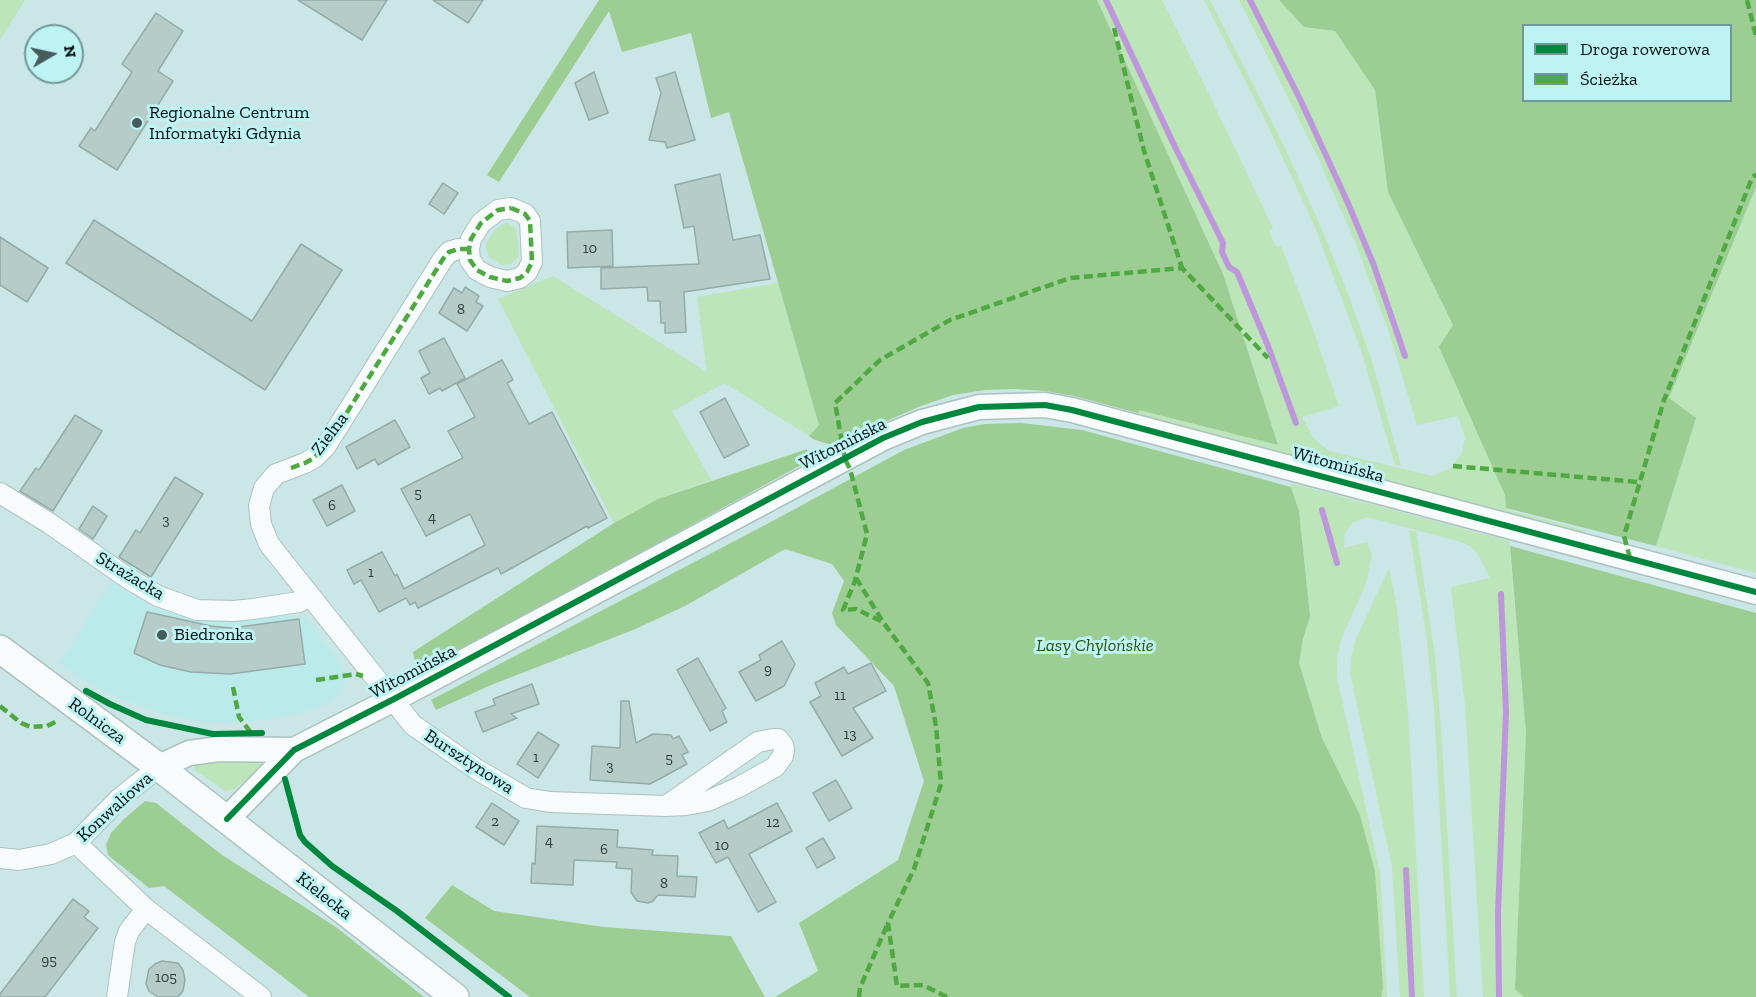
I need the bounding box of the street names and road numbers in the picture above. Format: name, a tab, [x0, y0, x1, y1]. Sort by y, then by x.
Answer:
street label: Zielna	[307, 408, 353, 460]
street label: Witomińska	[796, 413, 890, 475]
street label: Witomińska	[1290, 442, 1386, 488]
street label: Strażacka	[92, 547, 168, 605]
street label: Witomińska	[366, 640, 460, 704]
street label: Rolnicza	[64, 693, 130, 749]
street label: Bursztynowa	[420, 725, 518, 799]
street label: Konwaliowa	[73, 767, 157, 847]
street label: Kielecka	[292, 868, 356, 924]

